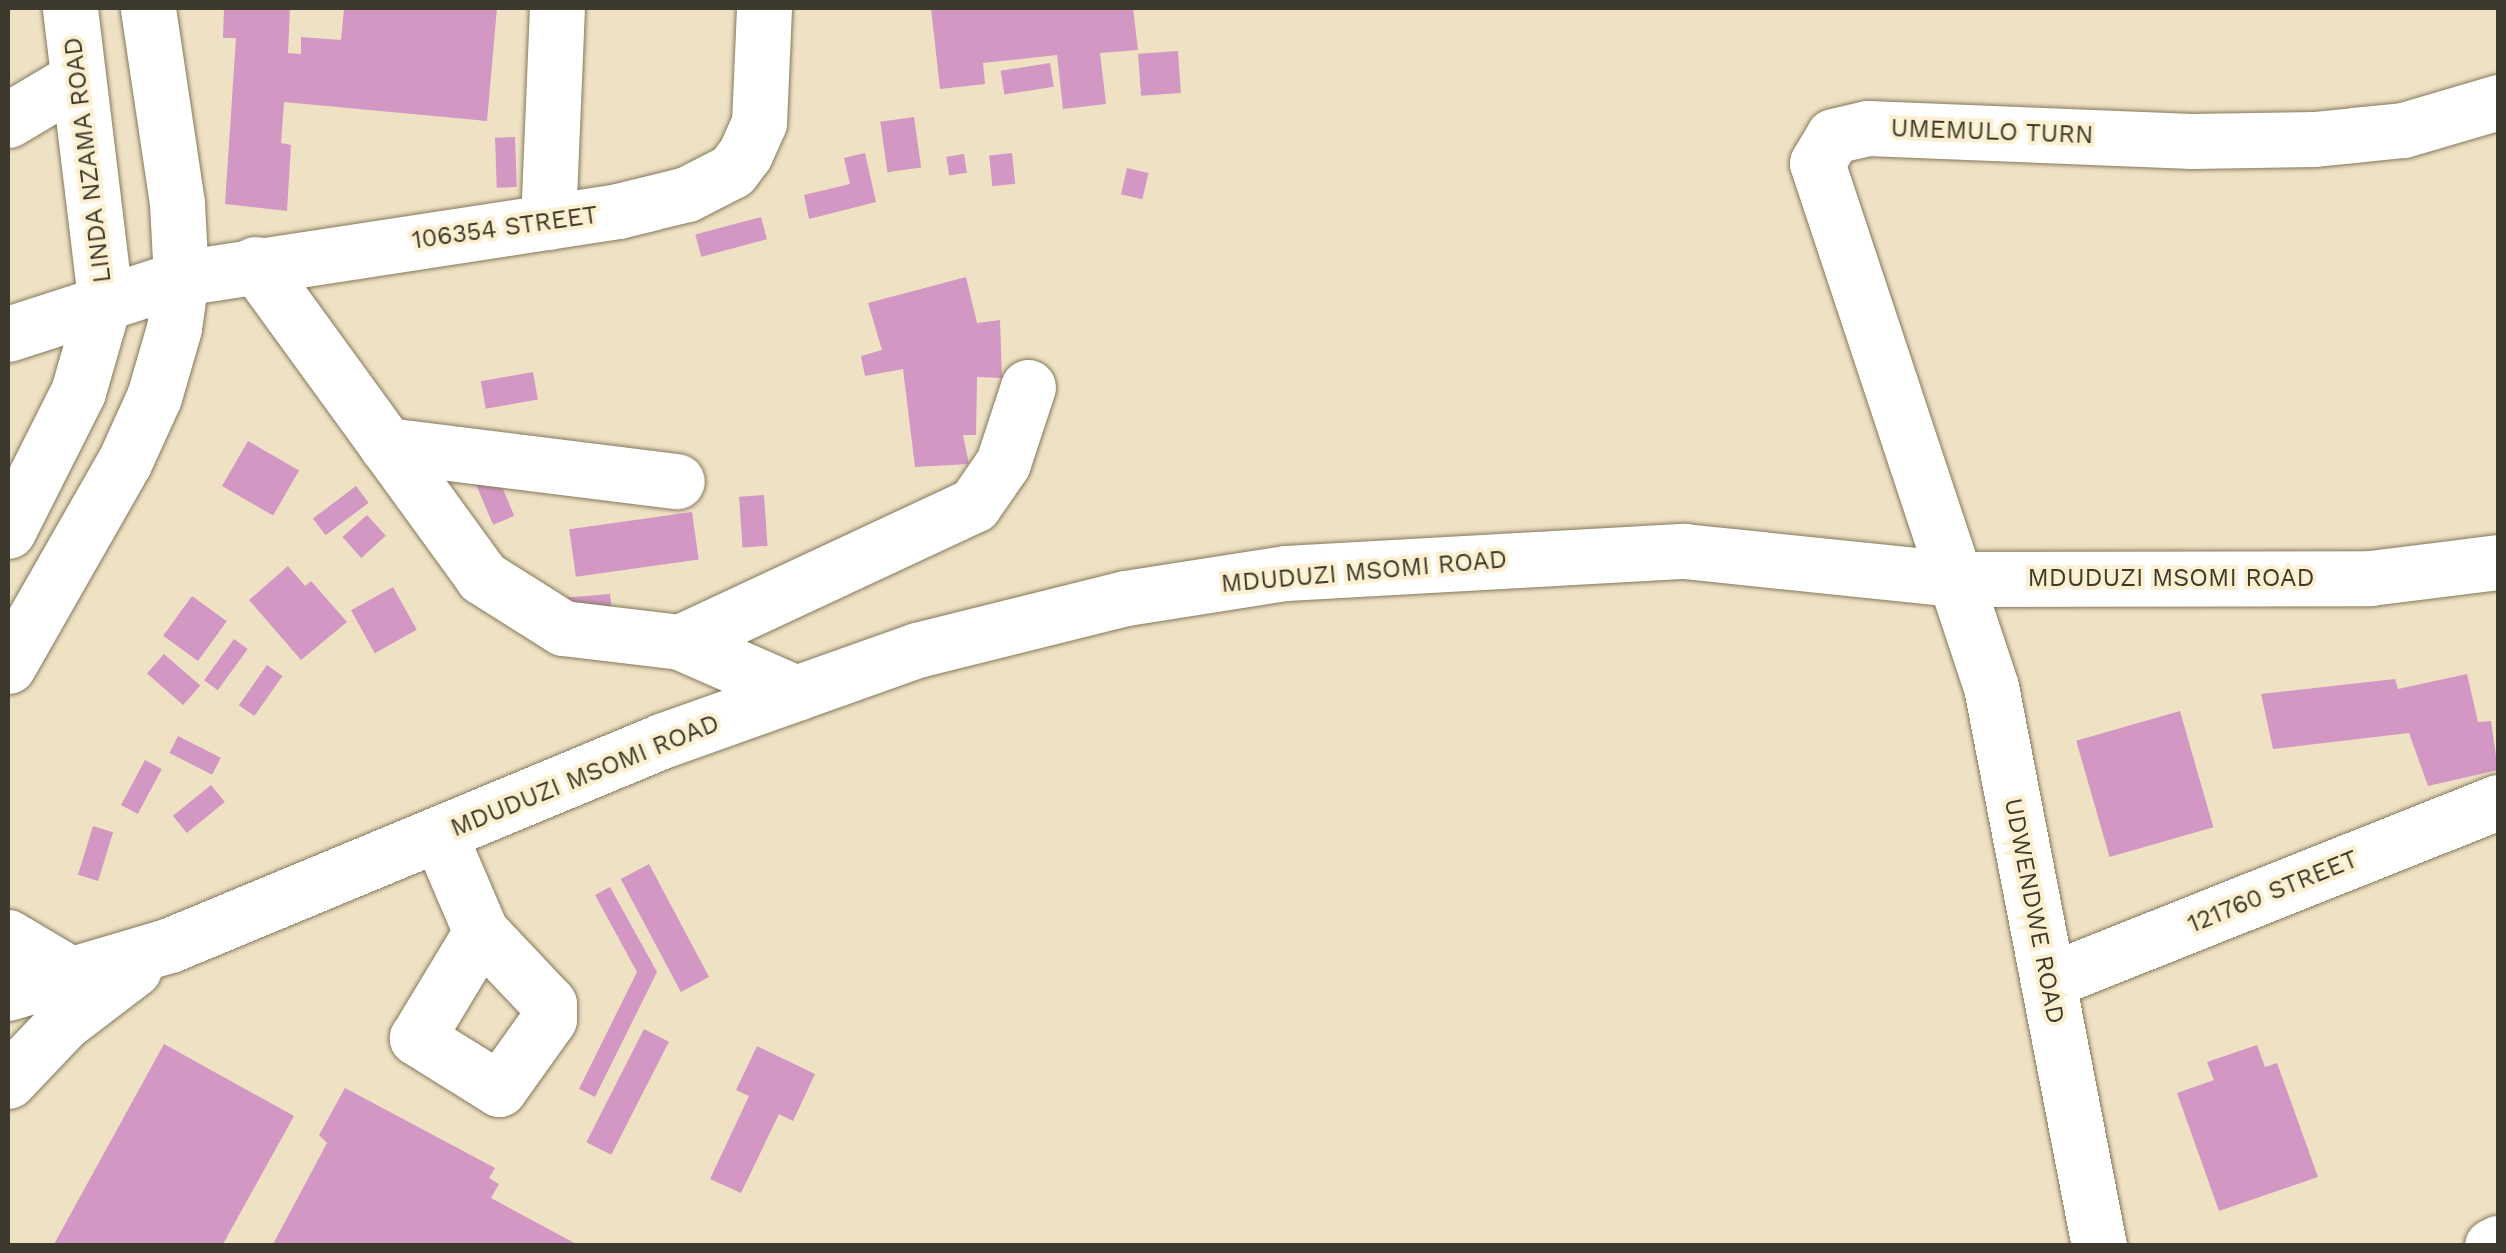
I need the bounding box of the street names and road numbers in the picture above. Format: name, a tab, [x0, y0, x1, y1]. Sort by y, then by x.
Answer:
street label: LINDA NZAMA ROAD	[58, 34, 118, 286]
street label: UMEMULO TURN	[1890, 113, 2094, 151]
street label: 106354 STREET	[410, 200, 600, 256]
street label: MDUDUZI MSOMI ROAD	[1220, 545, 1508, 599]
street label: MDUDUZI MSOMI ROAD	[2028, 563, 2314, 593]
street label: MDUDUZI MSOMI ROAD	[446, 708, 724, 844]
street label: UDWENDWE ROAD	[1997, 796, 2071, 1026]
street label: 121760 STREET	[2184, 844, 2362, 940]

